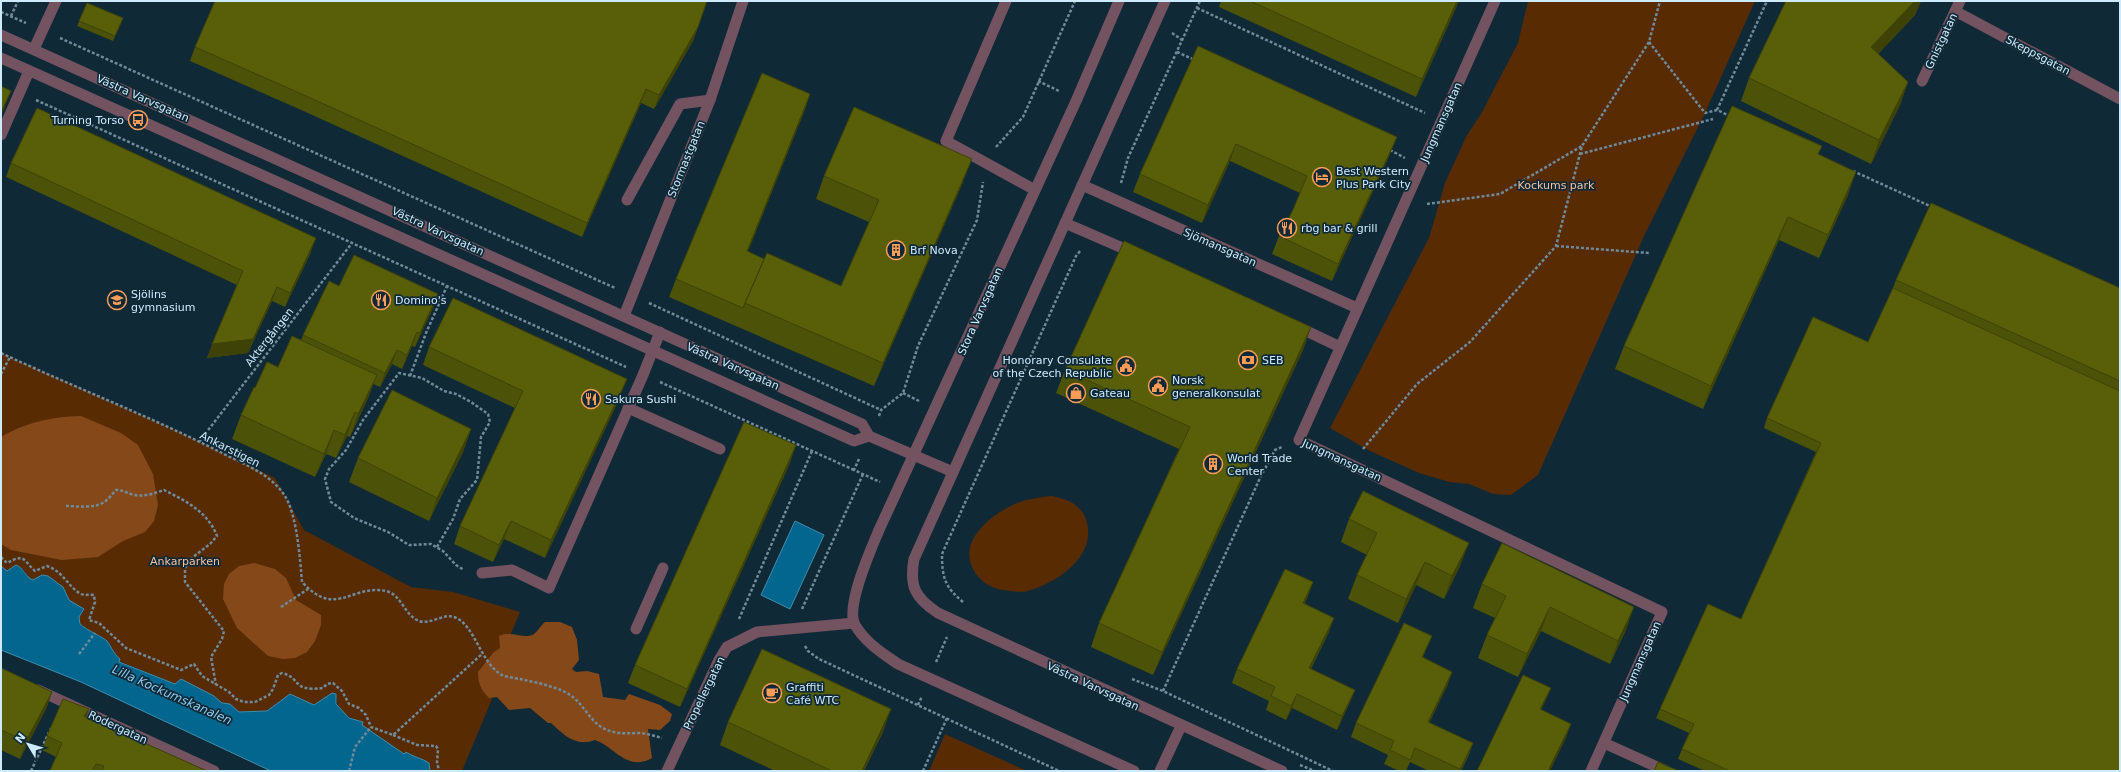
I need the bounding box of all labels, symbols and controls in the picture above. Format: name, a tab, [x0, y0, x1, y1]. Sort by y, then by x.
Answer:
street label: Gnistgatan	[1923, 11, 1960, 71]
street label: Skeppsgatan	[2003, 33, 2072, 78]
street label: Västra Varvsgatan	[94, 72, 191, 125]
street label: Jungmansgatan	[1418, 80, 1465, 165]
bus stop icon: Turning Torso	[127, 109, 149, 131]
place label: Turning Torso	[51, 114, 124, 127]
street label: Stormastgatan	[665, 119, 708, 199]
place label: Best Western Plus Park City	[1336, 165, 1411, 191]
hotel icon: Best Western Plus Park City	[1311, 166, 1333, 188]
park label: Kockums park	[1517, 179, 1595, 192]
street label: Västra Varvsgatan	[390, 204, 486, 259]
restaurant icon: rbg bar & grill	[1276, 217, 1298, 239]
place label: rbg bar & grill	[1301, 222, 1377, 235]
street label: Sjömansgatan	[1181, 226, 1258, 269]
building icon: Brf Nova	[885, 239, 907, 261]
place label: Brf Nova	[910, 244, 958, 257]
street label: Stora Varvsgatan	[955, 265, 1006, 357]
place label: Sjölins gymnasium	[131, 288, 195, 314]
school or university icon: Sjölins gymnasium	[106, 289, 128, 311]
restaurant icon: Domino's	[370, 289, 392, 311]
place label: Domino's	[395, 294, 447, 307]
street label: Aktergången	[242, 305, 296, 369]
street label: Västra Varvsgatan	[684, 340, 781, 393]
bank icon: SEB	[1237, 349, 1259, 371]
place label: Honorary Consulate of the Czech Republic	[993, 354, 1112, 380]
place label: SEB	[1262, 354, 1283, 367]
public building icon: Honorary Consulate of the Czech Republic	[1115, 355, 1137, 377]
place label: Norsk generalkonsulat	[1172, 374, 1261, 400]
public building icon: Norsk generalkonsulat	[1147, 375, 1169, 397]
shop icon: Gateau	[1065, 382, 1087, 404]
place label: Gateau	[1090, 387, 1130, 400]
restaurant icon: Sakura Sushi	[580, 388, 602, 410]
place label: Sakura Sushi	[605, 393, 676, 406]
street label: Ankarstigen	[198, 429, 262, 470]
street label: Jungmansgatan	[1299, 436, 1384, 485]
place label: World Trade Center	[1227, 452, 1292, 478]
building icon: World Trade Center	[1202, 453, 1224, 475]
park label: Ankarparken	[150, 555, 220, 568]
street label: Jungmansgatan	[1617, 619, 1664, 704]
street label: Propellergatan	[681, 654, 728, 732]
street label: Västra Varvsgatan	[1045, 659, 1141, 714]
water label: Lilla Kockumskanalen	[110, 662, 234, 728]
place label: Graffiti Café WTC	[786, 681, 840, 707]
cafe icon: Graffiti Café WTC	[761, 682, 783, 704]
street label: Rodergatan	[86, 708, 149, 747]
north arrow	[8, 724, 48, 764]
text: N	[13, 731, 28, 746]

